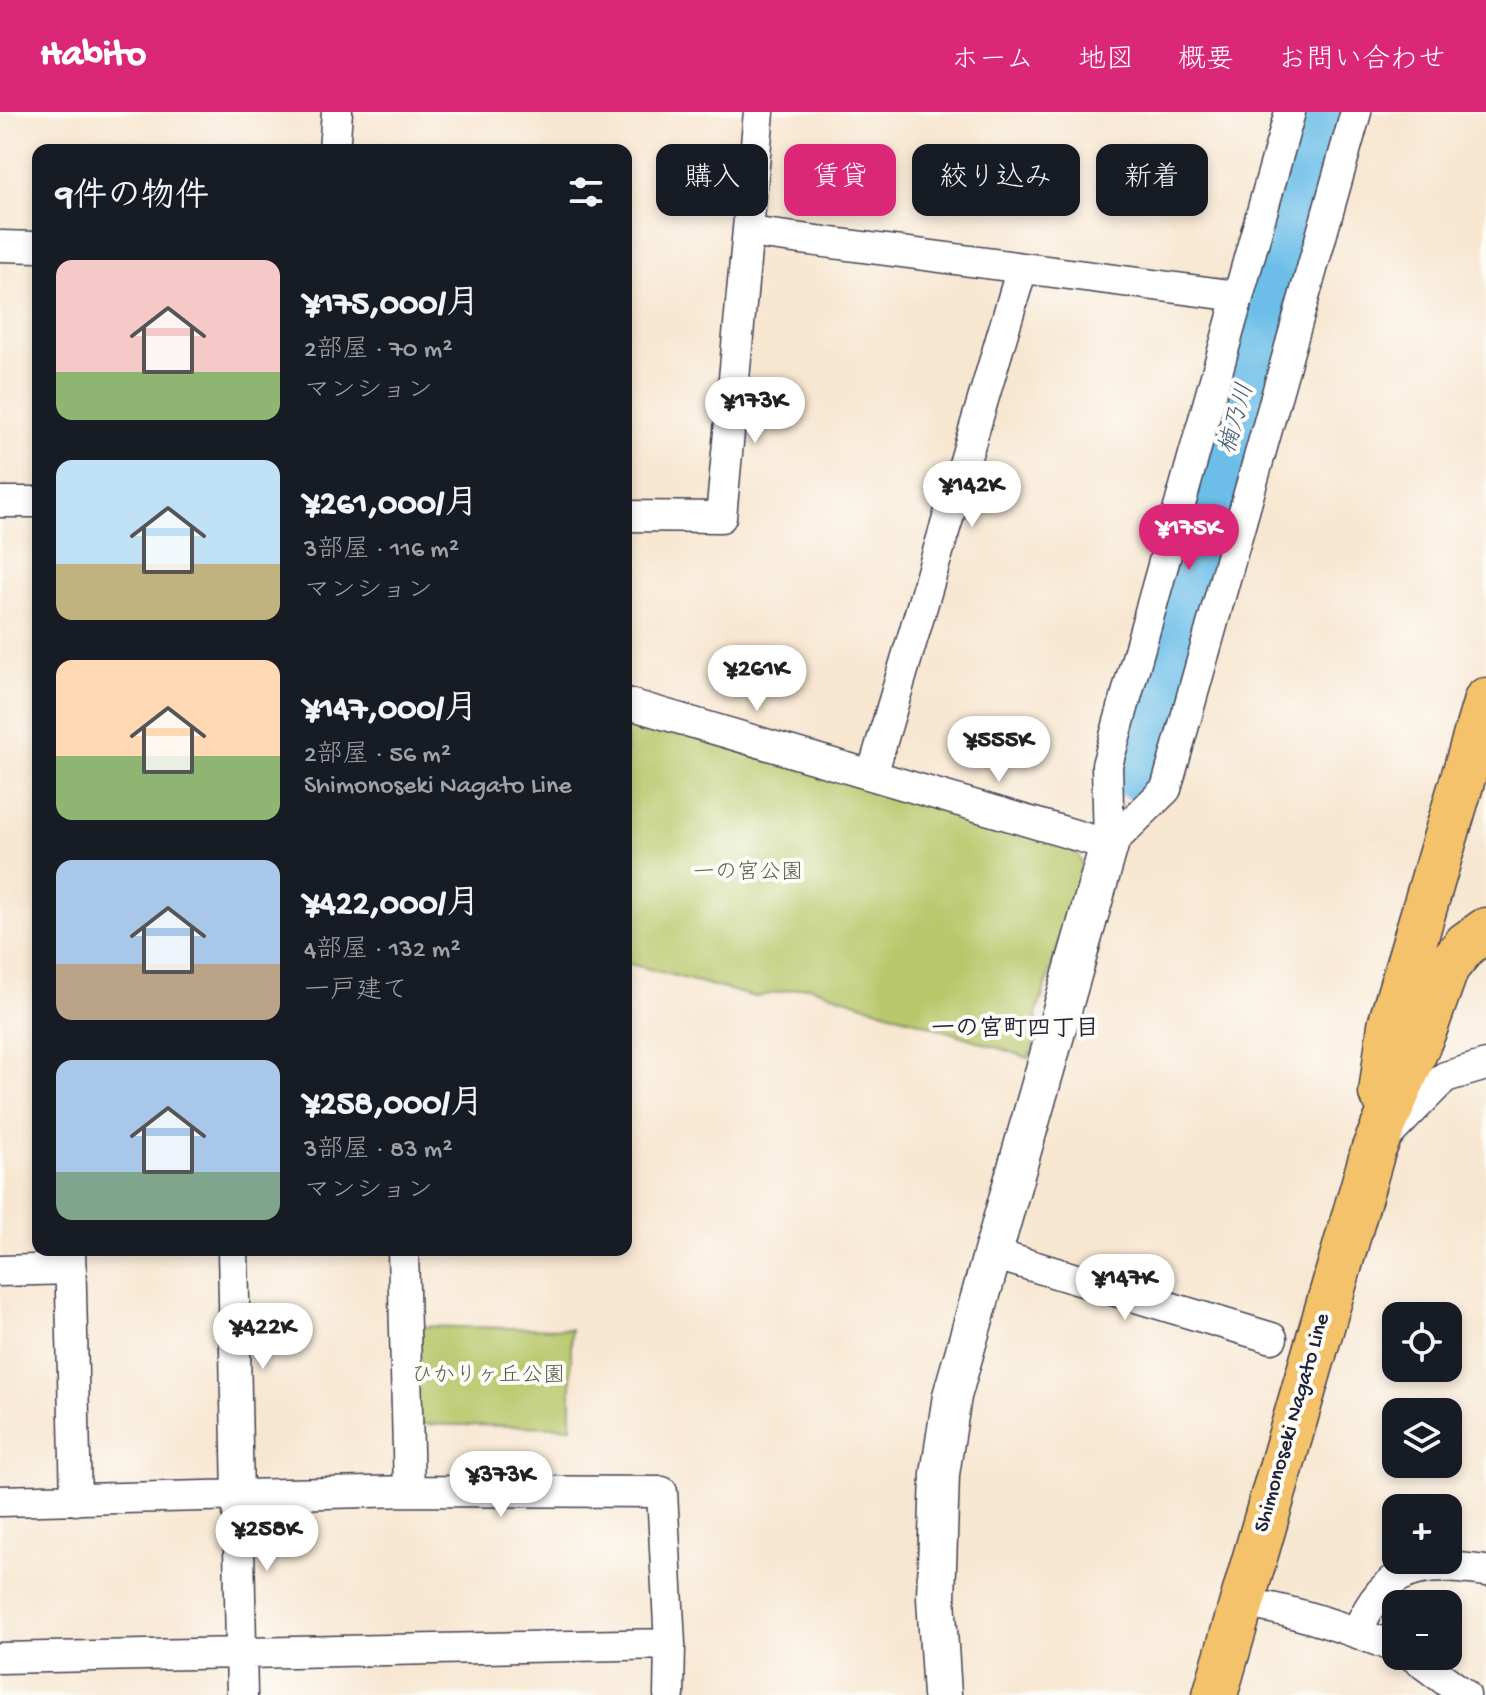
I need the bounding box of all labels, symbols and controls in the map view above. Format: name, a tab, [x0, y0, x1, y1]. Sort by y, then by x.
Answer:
text: Habito	[40, 34, 146, 78]
text: ホーム	[951, 45, 1034, 78]
text: 地図	[1078, 45, 1134, 78]
text: 概要	[1178, 45, 1234, 78]
text: お問い合わせ	[1278, 45, 1446, 78]
chip: 購入	[656, 144, 768, 216]
chip: 賃貸	[784, 144, 896, 216]
chip: 絞り込み	[912, 144, 1080, 216]
chip: 新着	[1096, 144, 1208, 216]
icon: filters	[564, 170, 608, 214]
text: 9件の物件	[56, 179, 209, 219]
text: ¥175,000/月	[304, 286, 480, 326]
icon: home	[120, 292, 216, 388]
text: 2部屋 · 70 m²	[304, 336, 452, 367]
text: マンション	[304, 377, 433, 408]
pin: ¥173K	[699, 377, 811, 445]
water label: 楠乃川	[1213, 380, 1262, 458]
text: ¥173K	[723, 387, 787, 418]
pin: ¥142K	[916, 461, 1028, 529]
text: ¥142K	[941, 471, 1003, 502]
text: ¥261,000/月	[304, 486, 478, 526]
icon: home	[120, 492, 216, 588]
pin: ¥175K	[1133, 504, 1245, 572]
text: ¥175K	[1157, 514, 1221, 545]
text: 3部屋 · 116 m²	[304, 536, 459, 567]
text: マンション	[304, 577, 433, 608]
pin: ¥261K	[701, 645, 813, 713]
text: ¥261K	[726, 655, 788, 686]
text: ¥147,000/月	[304, 691, 478, 731]
icon: home	[120, 692, 216, 788]
pin: ¥555K	[943, 716, 1055, 784]
text: ¥555K	[965, 726, 1033, 757]
text: 2部屋 · 56 m²	[304, 741, 451, 772]
text: Shimonoseki Nagato Line	[304, 772, 572, 803]
park label: 一の宮公園	[693, 860, 803, 887]
text: ¥422,000/月	[304, 886, 480, 926]
icon: home	[120, 892, 216, 988]
text: 4部屋 · 132 m²	[304, 936, 460, 967]
text: 一戸建て	[304, 977, 408, 1008]
district label: 一の宮町四丁目	[931, 1015, 1099, 1045]
text: ¥258,000/月	[304, 1086, 484, 1126]
icon: home	[120, 1092, 216, 1188]
text: 3部屋 · 83 m²	[304, 1136, 453, 1167]
text: マンション	[304, 1177, 433, 1208]
pin: ¥147K	[1069, 1254, 1181, 1322]
text: ¥147K	[1094, 1264, 1156, 1295]
map controls	[1382, 1302, 1462, 1670]
button: locate	[1382, 1302, 1462, 1382]
pin: ¥422K	[207, 1303, 319, 1371]
street label: Shimonoseki Nagato Line	[1249, 1310, 1337, 1535]
text: ¥422K	[231, 1313, 295, 1344]
park label: ひかりヶ丘公園	[411, 1364, 565, 1390]
button: layers	[1382, 1398, 1462, 1478]
pin: ¥373K	[445, 1451, 557, 1519]
text: ¥373K	[468, 1461, 534, 1492]
button: +	[1382, 1494, 1462, 1574]
pin: ¥258K	[211, 1505, 323, 1573]
text: ¥258K	[233, 1515, 301, 1546]
button: −	[1382, 1590, 1462, 1670]

